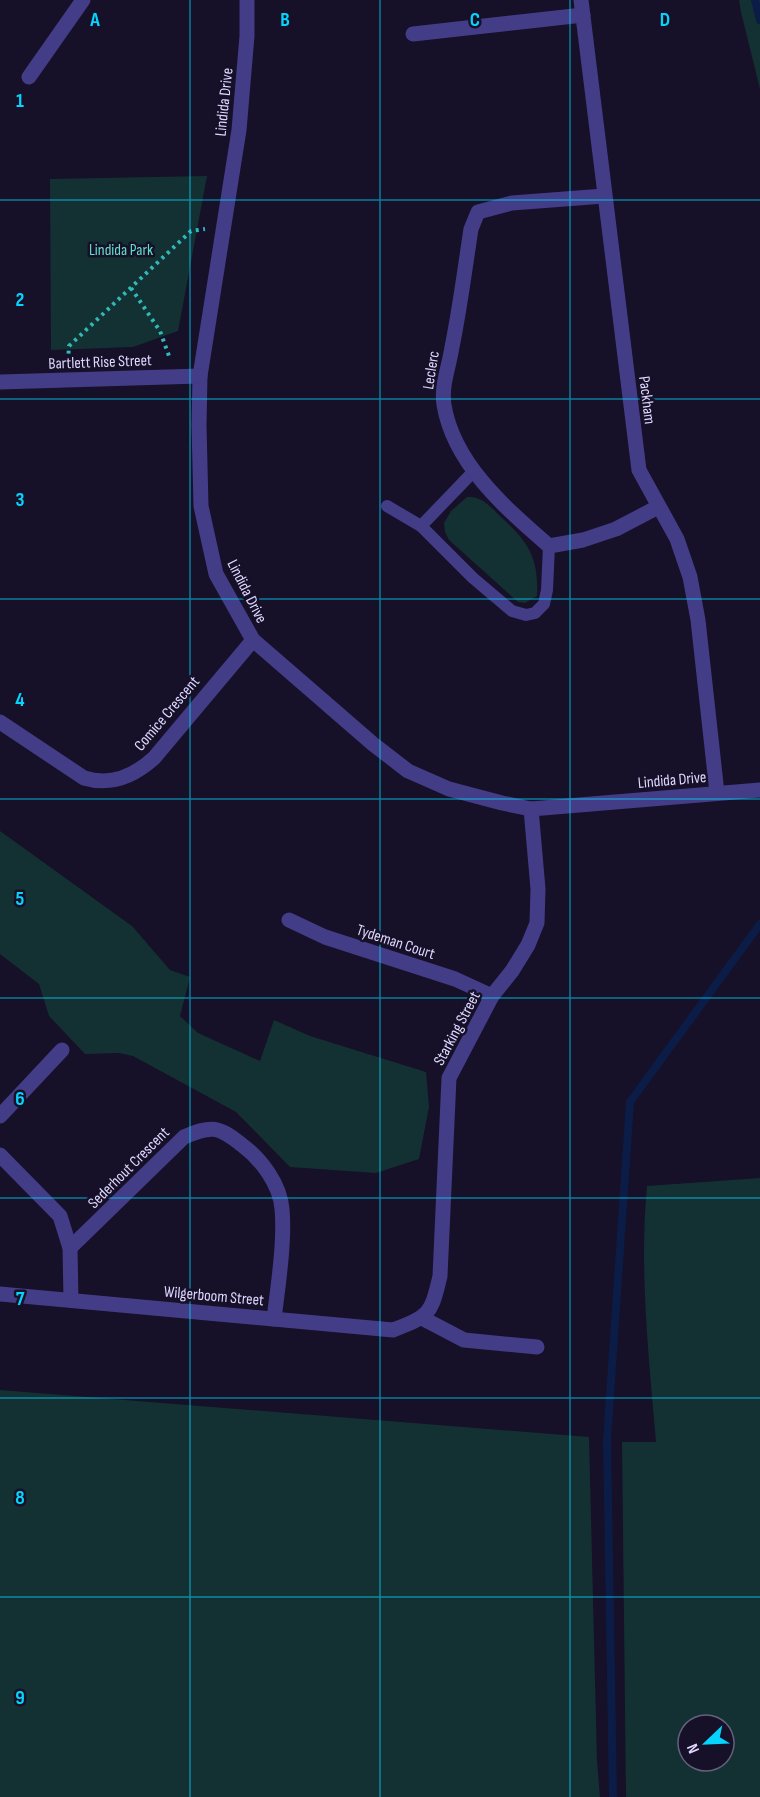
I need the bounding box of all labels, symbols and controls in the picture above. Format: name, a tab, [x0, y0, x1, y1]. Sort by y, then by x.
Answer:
text: A	[89, 8, 100, 32]
text: B	[280, 8, 290, 32]
text: C	[470, 8, 480, 32]
text: D	[660, 8, 670, 32]
street label: Lindida Drive	[211, 67, 238, 137]
text: 1	[16, 89, 24, 113]
park label: Lindida Park	[89, 241, 153, 260]
text: 2	[16, 288, 24, 312]
street label: Leclerc	[419, 350, 444, 391]
street label: Bartlett Rise Street	[48, 351, 152, 374]
street label: Packham	[634, 375, 659, 425]
text: 3	[16, 488, 25, 512]
street label: Lindida Drive	[223, 557, 271, 627]
street label: Comice Crescent	[130, 673, 204, 755]
text: 4	[15, 688, 25, 712]
street label: Lindida Drive	[637, 768, 707, 793]
text: 5	[16, 887, 25, 911]
street label: Tydeman Court	[354, 921, 437, 964]
street label: Starking Street	[430, 988, 485, 1069]
text: 6	[15, 1087, 25, 1111]
street label: Sederhout Crescent	[84, 1123, 174, 1213]
street label: Wilgerboom Street	[163, 1283, 265, 1310]
text: 7	[16, 1287, 25, 1311]
text: 8	[15, 1486, 25, 1510]
text: 9	[15, 1686, 25, 1710]
north arrow	[676, 1713, 736, 1773]
text: N	[683, 1741, 704, 1756]

